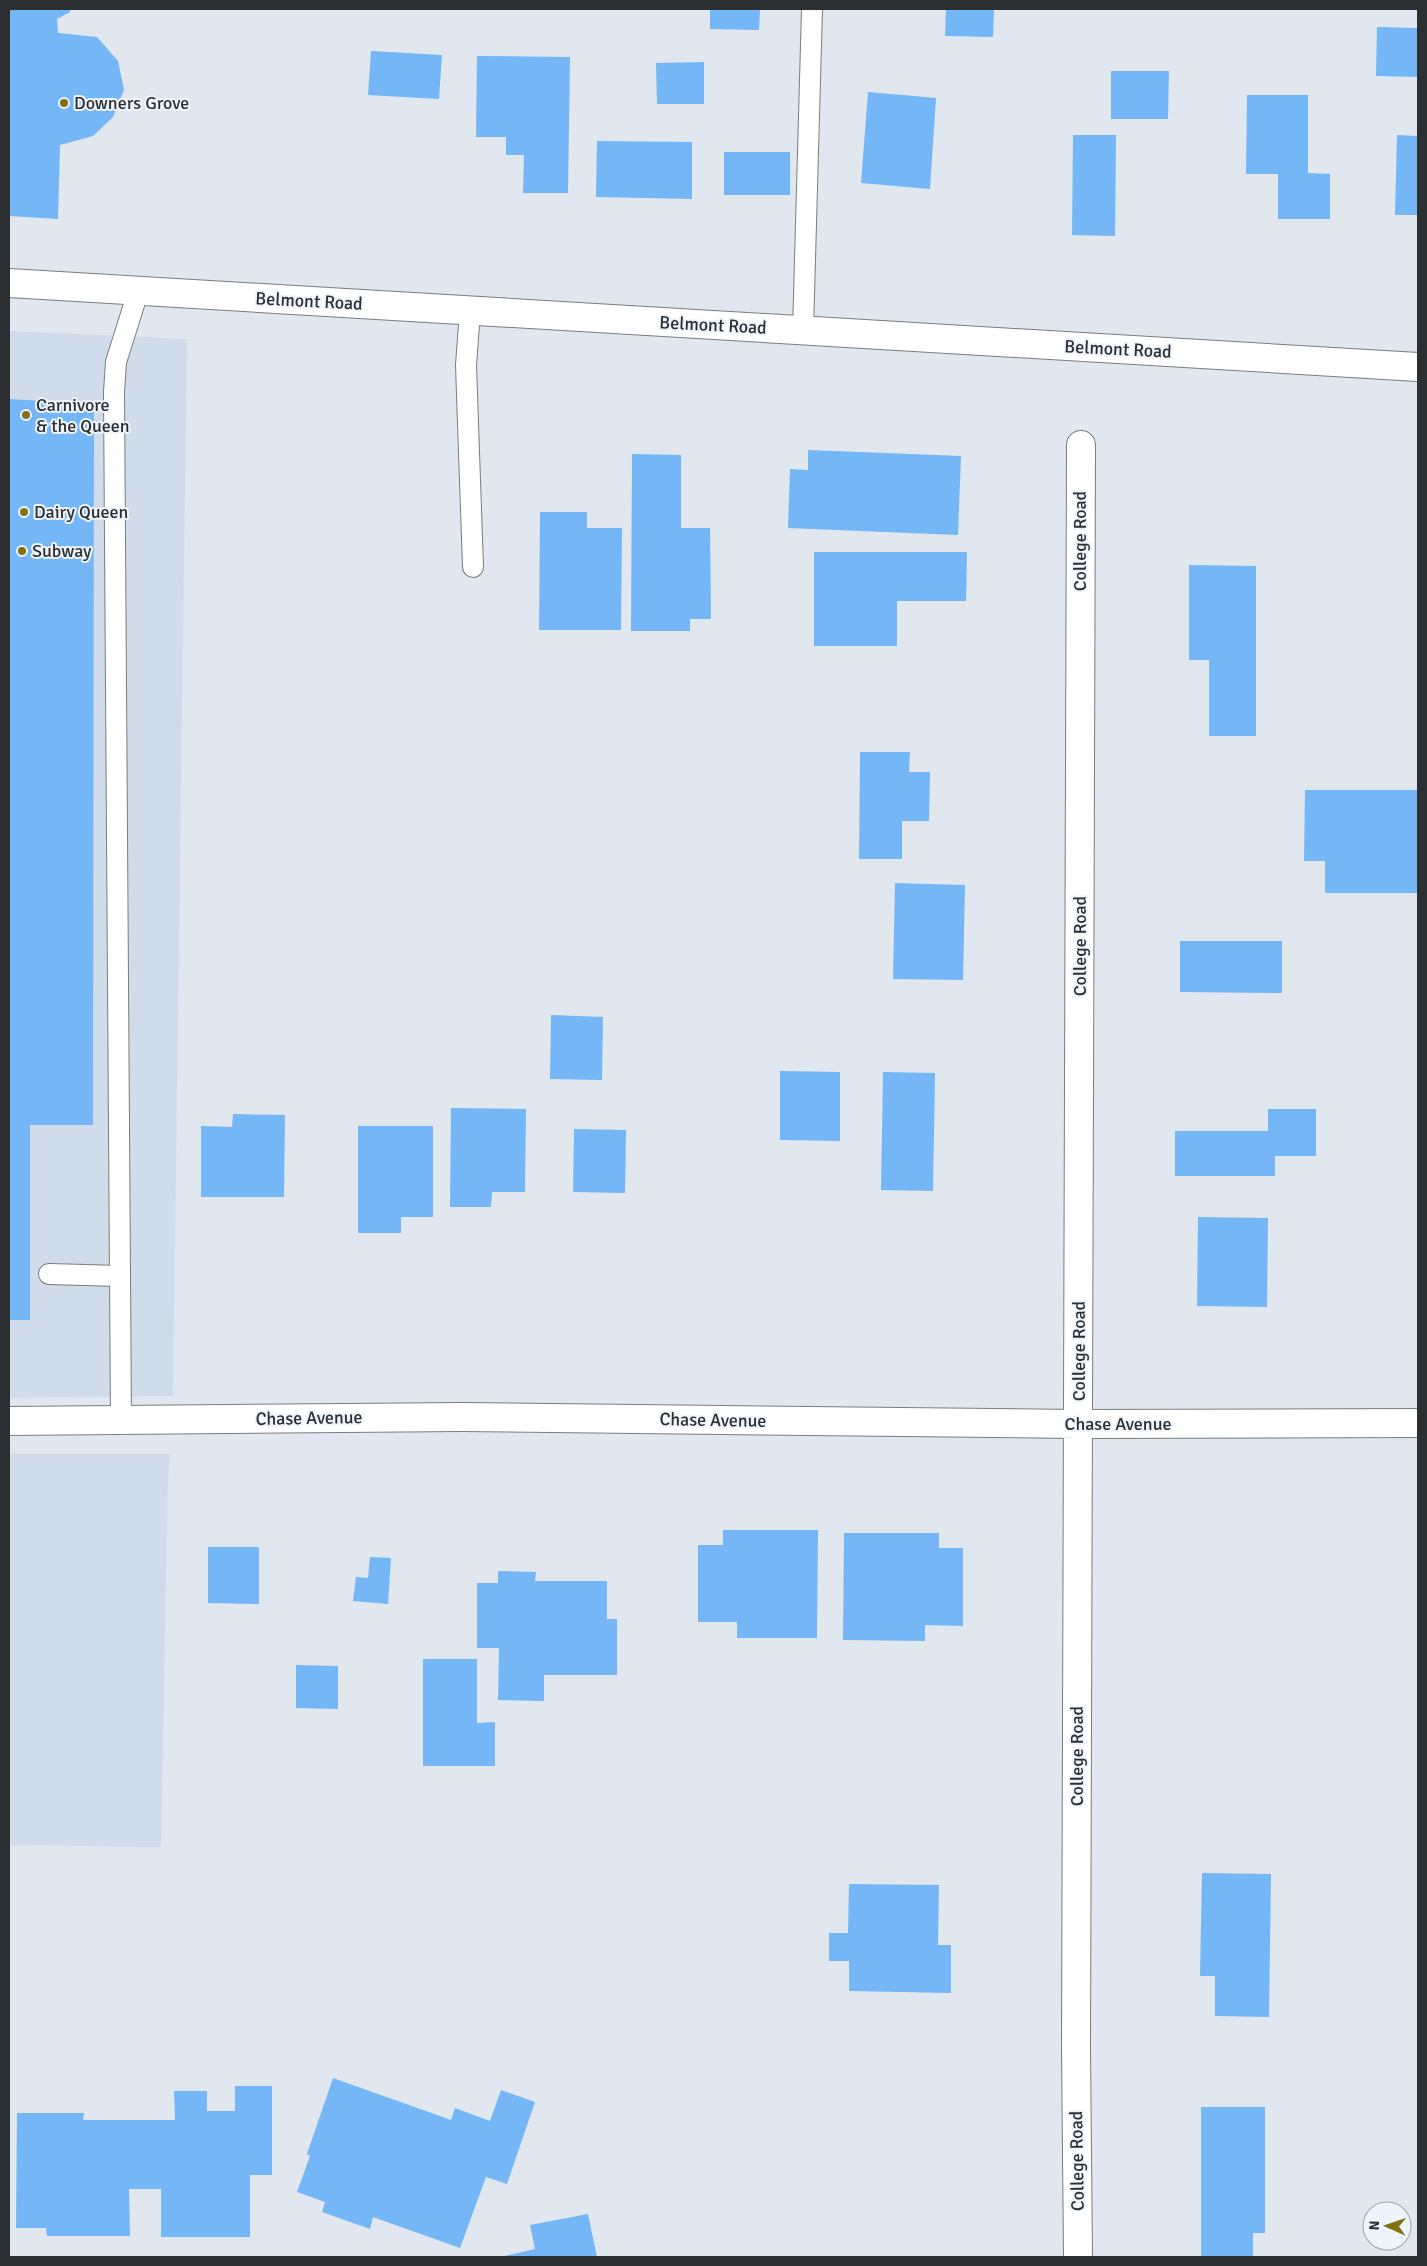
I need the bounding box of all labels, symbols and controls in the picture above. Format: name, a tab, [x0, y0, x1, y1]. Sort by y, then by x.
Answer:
place label: Downers Grove	[74, 92, 189, 114]
marker: Downers Grove	[58, 97, 70, 109]
street label: Belmont Road	[255, 287, 363, 315]
street label: Belmont Road	[659, 311, 767, 339]
street label: Belmont Road	[1064, 335, 1172, 363]
place label: Carnivore & the Queen	[36, 394, 130, 437]
marker: Carnivore & the Queen	[20, 409, 32, 421]
street label: College Road	[1069, 491, 1091, 591]
place label: Dairy Queen	[34, 501, 128, 523]
marker: Dairy Queen	[18, 506, 30, 518]
place label: Subway	[32, 540, 92, 562]
marker: Subway	[16, 545, 28, 557]
street label: College Road	[1069, 896, 1091, 996]
street label: College Road	[1068, 1301, 1090, 1401]
street label: Chase Avenue	[255, 1406, 363, 1430]
street label: Chase Avenue	[659, 1408, 767, 1432]
street label: Chase Avenue	[1065, 1413, 1171, 1435]
street label: College Road	[1066, 1706, 1088, 1806]
street label: College Road	[1065, 2111, 1089, 2211]
north arrow	[1362, 2201, 1412, 2251]
text: N	[1366, 2220, 1383, 2231]

